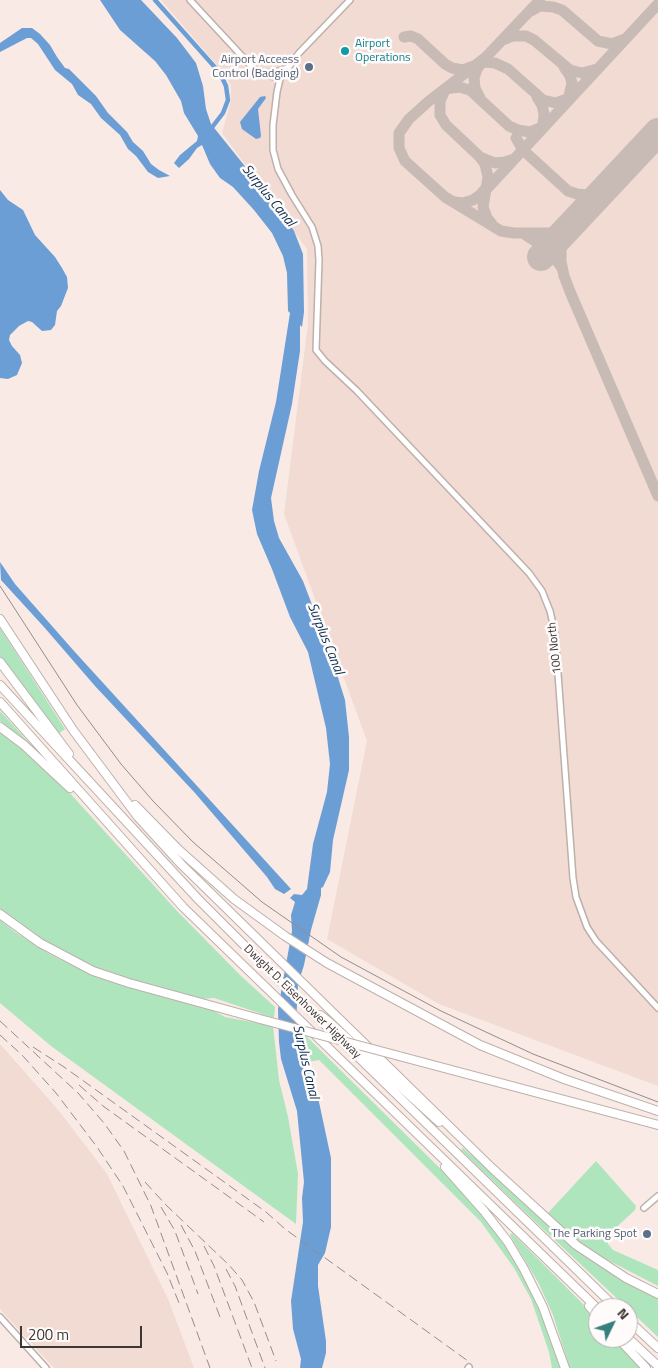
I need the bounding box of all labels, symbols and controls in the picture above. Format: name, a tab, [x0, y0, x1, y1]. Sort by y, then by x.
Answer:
place label: Airport Operations	[355, 37, 411, 65]
marker: Airport Operations	[339, 45, 351, 57]
place label: Airport Acceess Control (Badging)	[212, 53, 299, 81]
marker: Airport Acceess Control (Badging)	[303, 61, 315, 73]
water label: Surplus Canal	[238, 161, 298, 231]
water label: Surplus Canal	[303, 601, 347, 677]
street label: 100 North	[545, 621, 565, 675]
street label: Dwight D. Eisenhower Highway	[240, 942, 364, 1062]
water label: Surplus Canal	[288, 1023, 322, 1101]
place label: The Parking Spot	[551, 1227, 637, 1241]
marker: The Parking Spot	[641, 1228, 653, 1240]
north arrow	[588, 1298, 638, 1348]
text: N	[613, 1303, 635, 1324]
scale bar	[22, 1316, 145, 1348]
text: 200 m	[28, 1323, 69, 1346]

